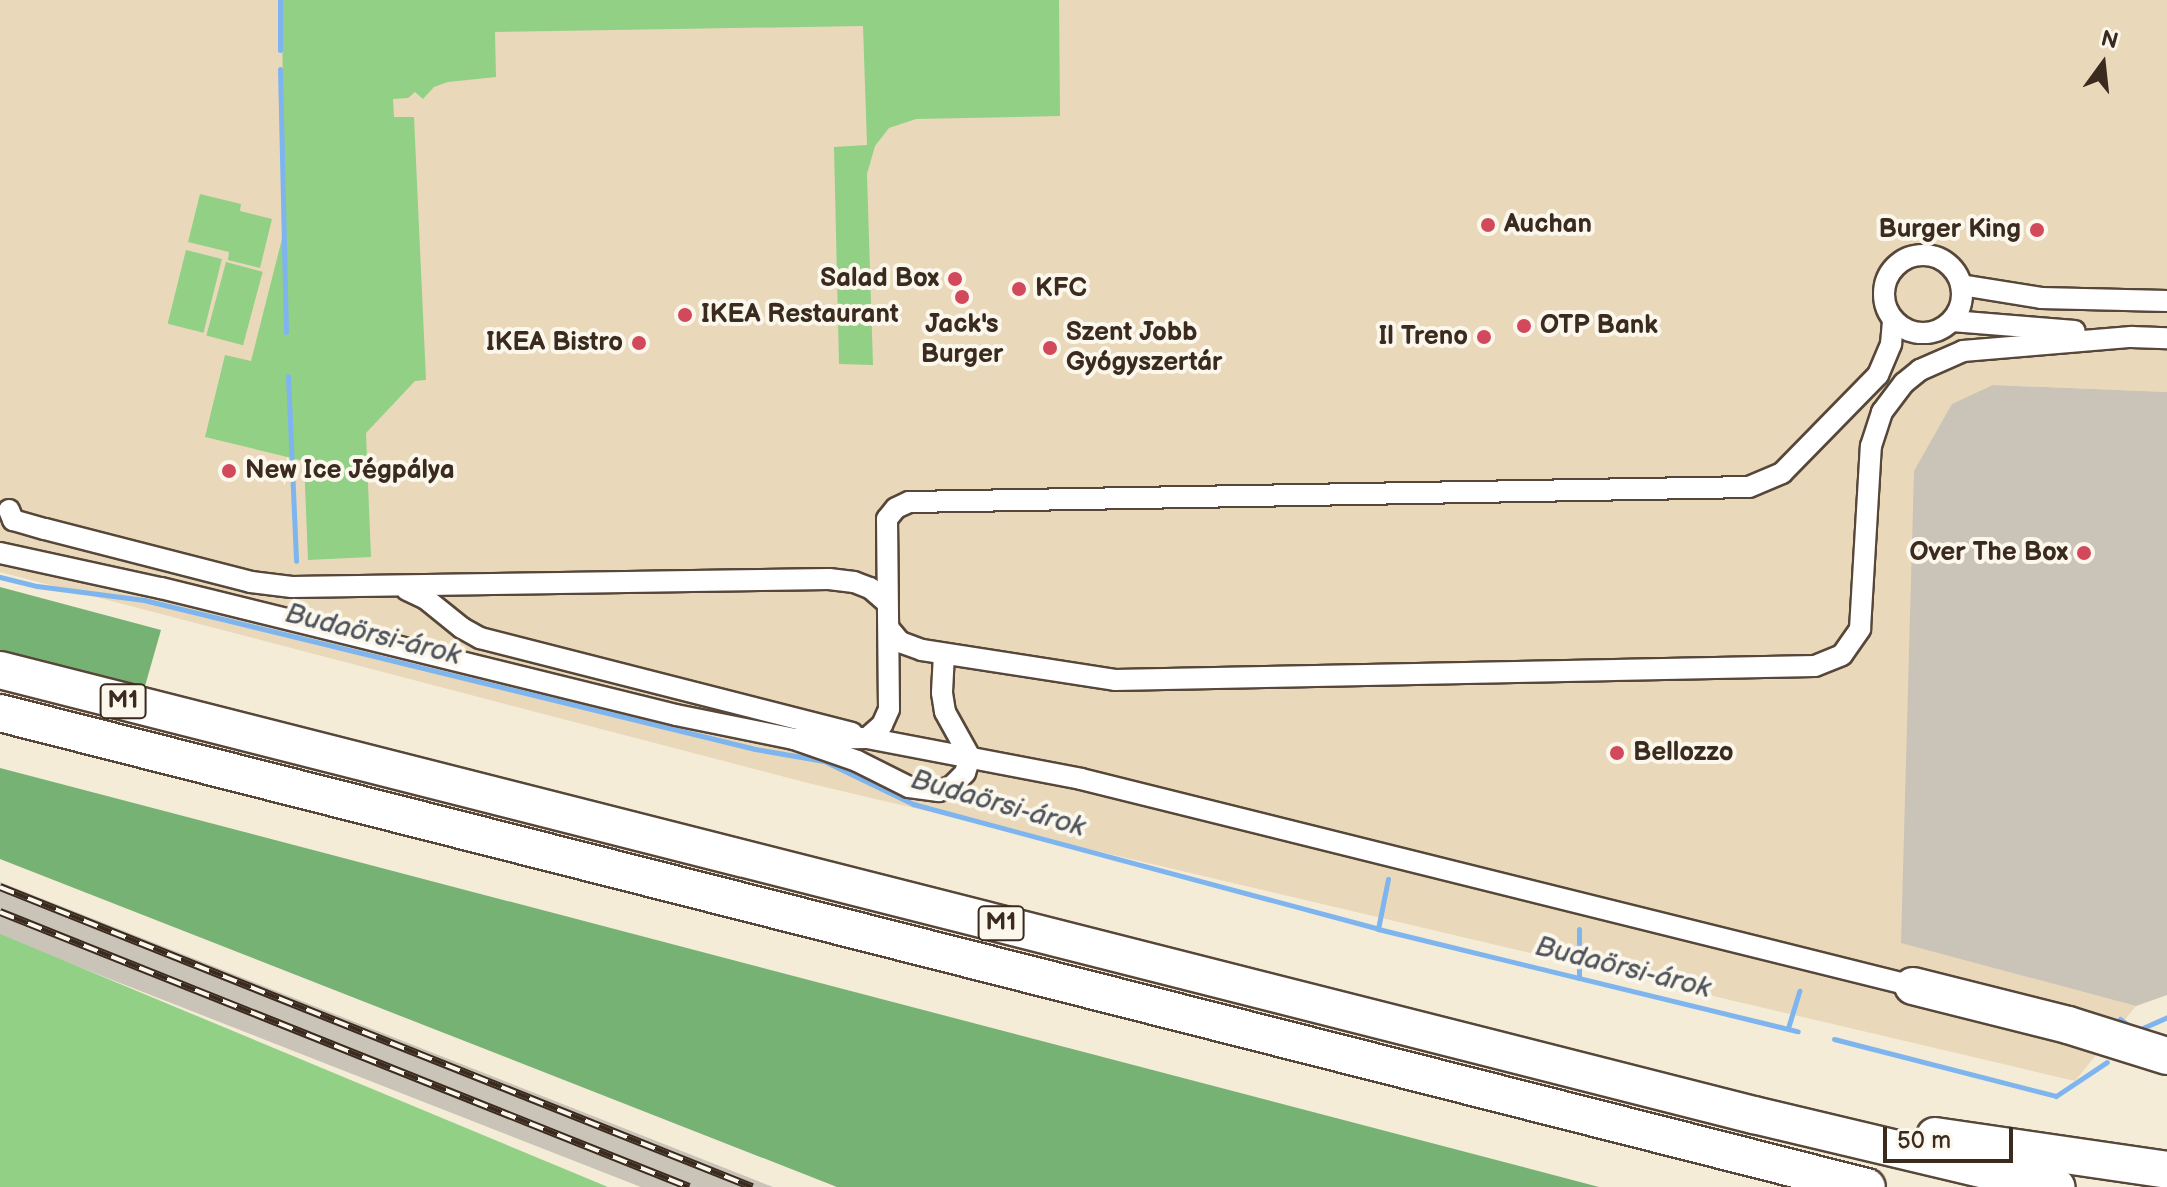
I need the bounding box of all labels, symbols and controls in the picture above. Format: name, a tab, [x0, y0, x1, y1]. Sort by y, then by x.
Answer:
north arrow	[2063, 24, 2143, 104]
text: N	[2098, 25, 2121, 56]
place label: Auchan	[1504, 209, 1592, 241]
place label: Burger King	[1878, 214, 2021, 246]
marker: Auchan	[1479, 216, 1497, 234]
marker: Burger King	[2028, 221, 2046, 239]
place label: Salad Box	[820, 263, 939, 295]
marker: Salad Box	[946, 270, 964, 288]
place label: KFC	[1035, 273, 1087, 305]
marker: KFC	[1010, 280, 1028, 298]
marker: Jack's Burger	[953, 288, 971, 306]
place label: IKEA Restaurant	[701, 299, 899, 331]
marker: IKEA Restaurant	[676, 306, 694, 324]
place label: Jack's Burger	[921, 309, 1003, 370]
place label: OTP Bank	[1540, 310, 1658, 342]
place label: Szent Jobb Gyógyszertár	[1066, 317, 1222, 378]
marker: OTP Bank	[1515, 317, 1533, 335]
place label: Il Treno	[1378, 321, 1468, 353]
place label: IKEA Bistro	[486, 327, 623, 359]
marker: Il Treno	[1475, 328, 1493, 346]
marker: IKEA Bistro	[630, 334, 648, 352]
marker: Szent Jobb Gyógyszertár	[1041, 339, 1059, 357]
place label: New Ice Jégpálya	[245, 455, 455, 487]
marker: New Ice Jégpálya	[220, 462, 238, 480]
place label: Over The Box	[1909, 537, 2068, 569]
marker: Over The Box	[2075, 544, 2093, 562]
water label: Budaörsi-árok	[282, 597, 464, 673]
road number: M1	[99, 681, 147, 721]
place label: Bellozzo	[1633, 737, 1734, 769]
marker: Bellozzo	[1608, 744, 1626, 762]
water label: Budaörsi-árok	[907, 763, 1089, 845]
road number: M1	[977, 903, 1025, 943]
water label: Budaörsi-árok	[1532, 930, 1714, 1006]
scale bar	[1887, 1111, 2017, 1161]
text: 50 m	[1897, 1126, 1951, 1155]

